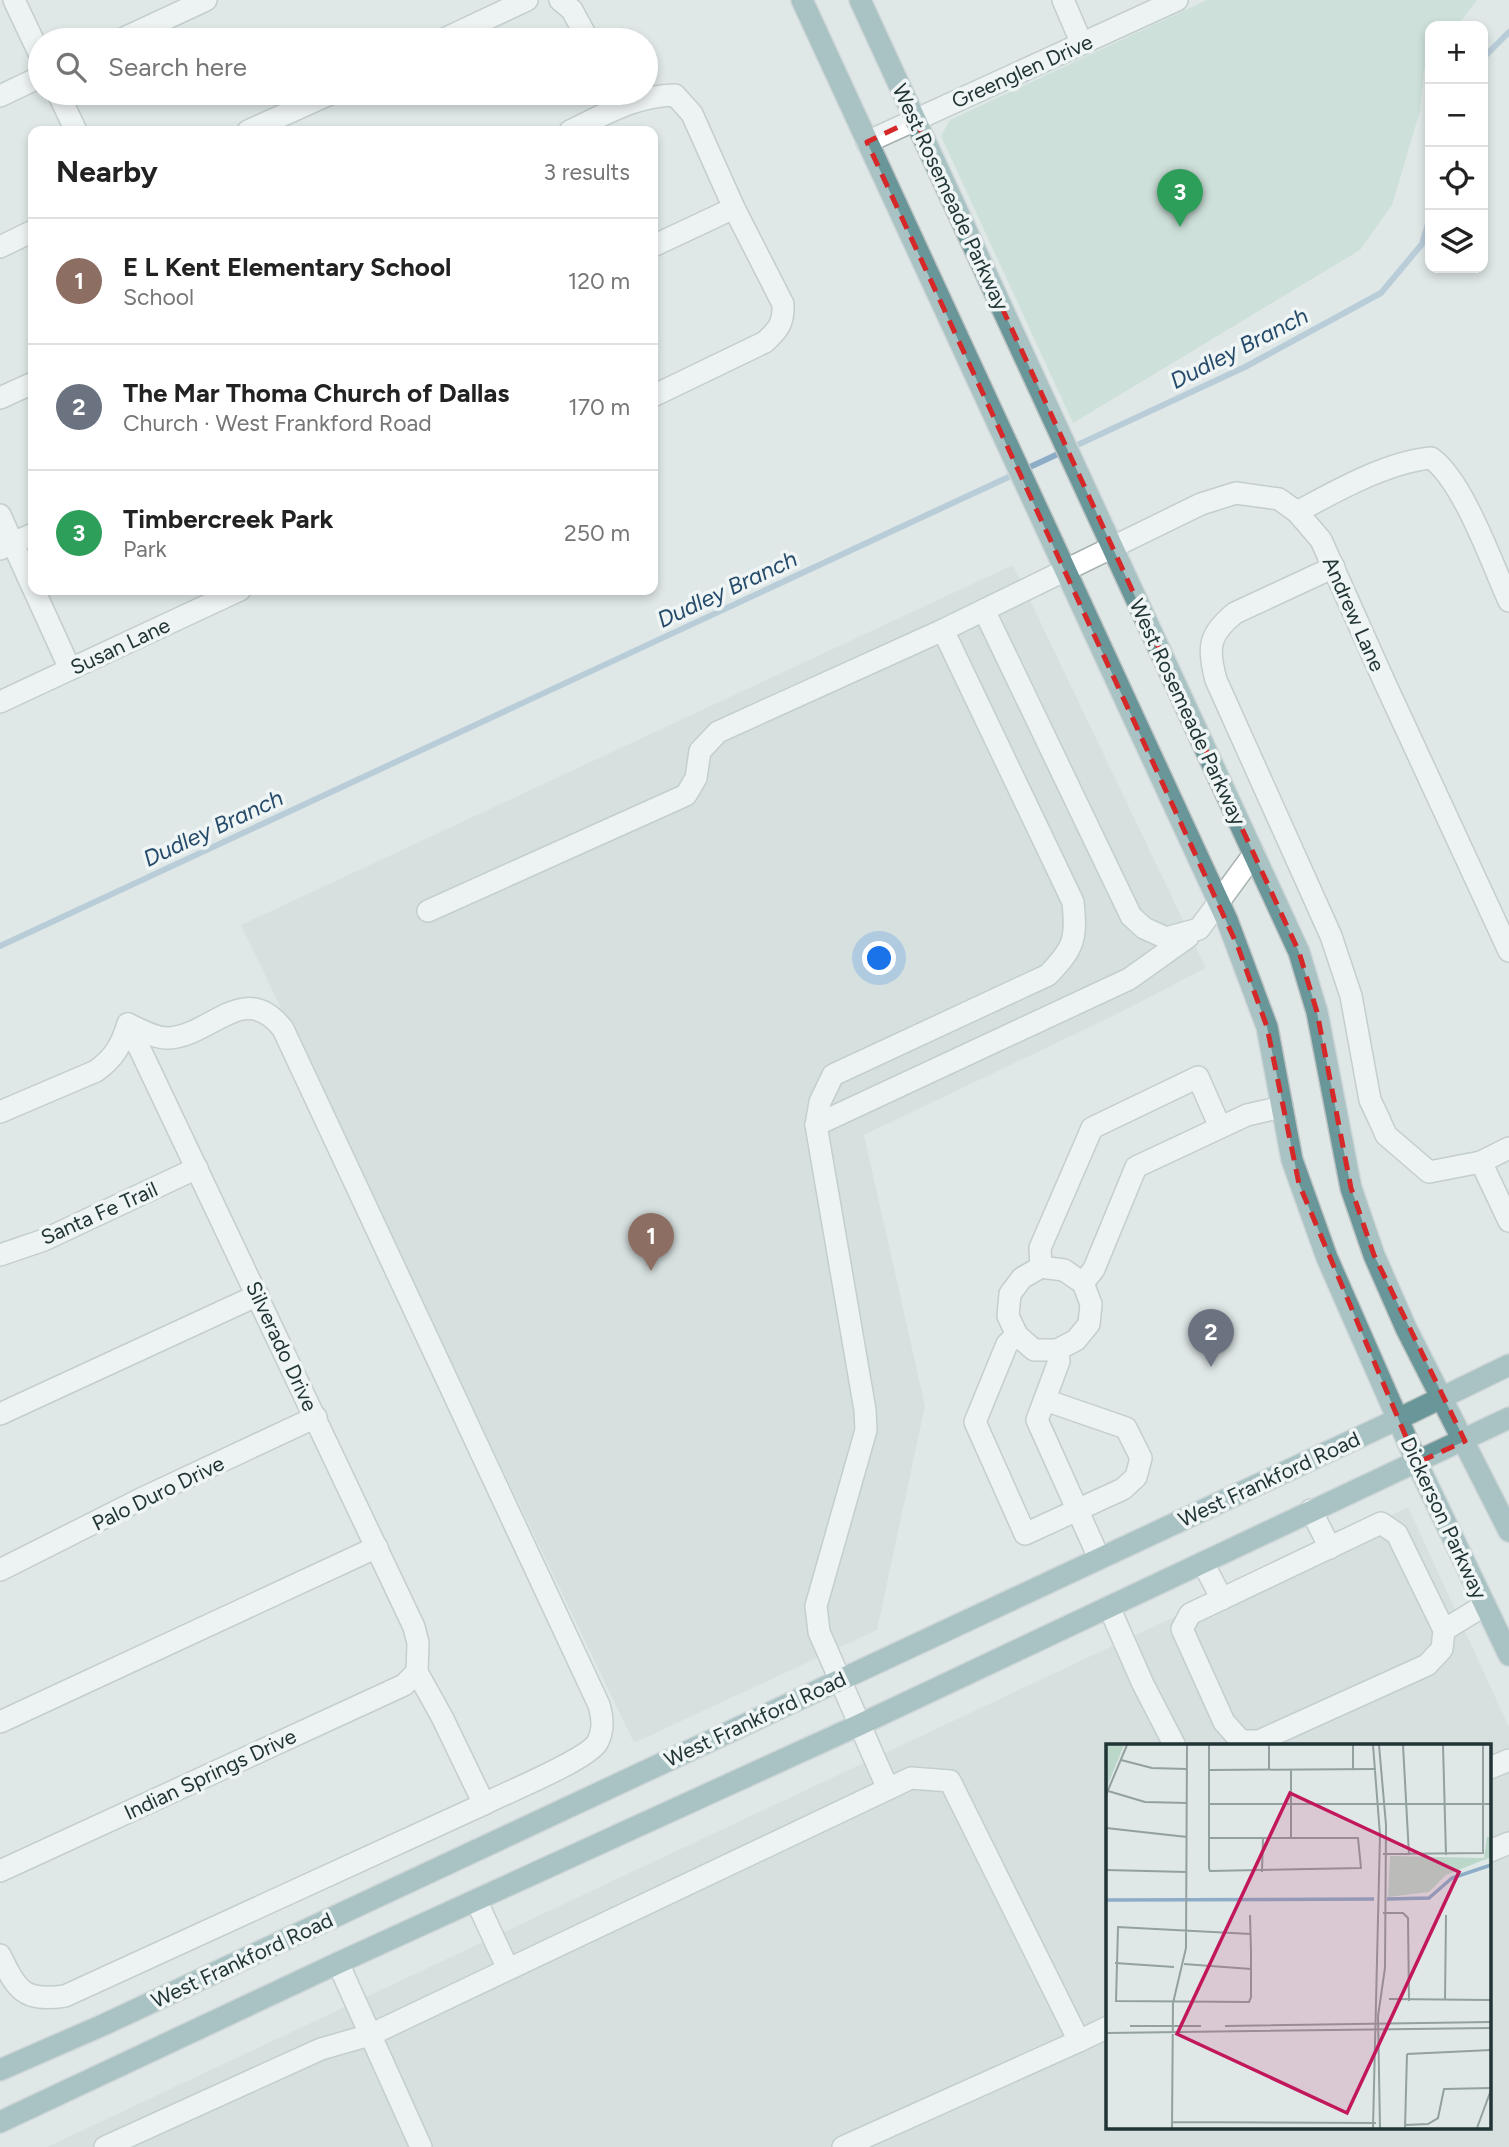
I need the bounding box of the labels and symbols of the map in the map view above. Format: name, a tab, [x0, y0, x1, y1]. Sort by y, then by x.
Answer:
street label: Greenglen Drive	[948, 29, 1096, 113]
street label: West Rosemeade Parkway	[887, 80, 1015, 314]
pin: 3	[1157, 169, 1203, 227]
water label: Dudley Branch	[1165, 301, 1313, 395]
water label: Dudley Branch	[653, 544, 802, 634]
street label: Andrew Lane	[1318, 553, 1390, 675]
street label: West Rosemeade Parkway	[1124, 595, 1252, 829]
street label: Susan Lane	[66, 612, 174, 680]
water label: Dudley Branch	[139, 783, 288, 873]
your location	[862, 941, 896, 975]
street label: Santa Fe Trail	[37, 1176, 161, 1250]
pin: 1	[628, 1213, 674, 1271]
street label: Silverado Drive	[241, 1277, 323, 1415]
pin: 2	[1188, 1309, 1234, 1367]
street label: West Frankford Road	[1174, 1426, 1364, 1532]
street label: Dickerson Parkway	[1396, 1433, 1492, 1603]
street label: Palo Duro Drive	[88, 1450, 228, 1536]
street label: West Frankford Road	[660, 1666, 850, 1772]
street label: Indian Springs Drive	[120, 1723, 300, 1825]
inset map	[1106, 1744, 1492, 2130]
street label: West Frankford Road	[147, 1907, 337, 2013]

